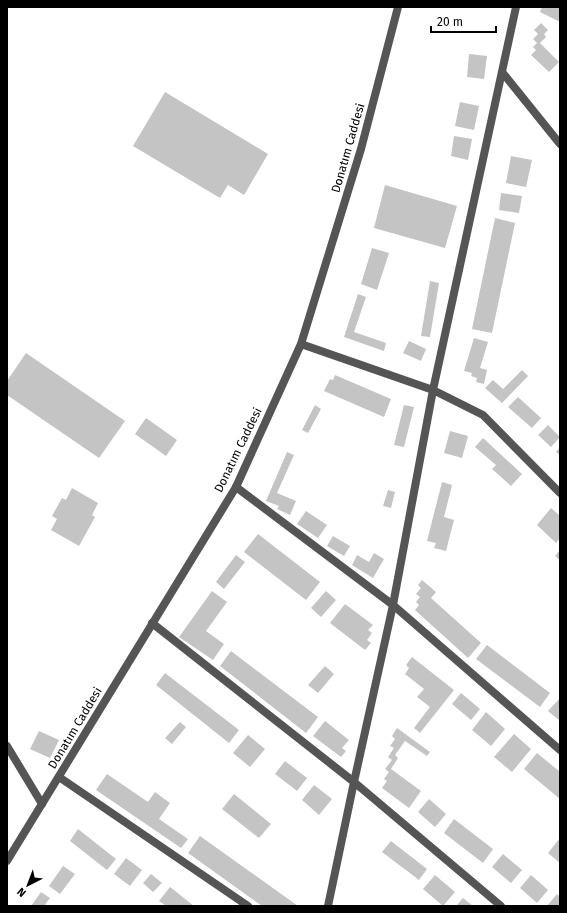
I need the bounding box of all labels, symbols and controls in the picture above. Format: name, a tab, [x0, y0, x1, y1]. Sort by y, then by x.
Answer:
scale bar	[431, 8, 496, 34]
text: 20 m	[437, 15, 463, 29]
street label: Donatım Caddesi	[329, 102, 367, 194]
street label: Donatım Caddesi	[211, 405, 265, 495]
street label: Donatım Caddesi	[45, 685, 105, 771]
north arrow	[8, 865, 48, 905]
text: N	[15, 885, 29, 899]

